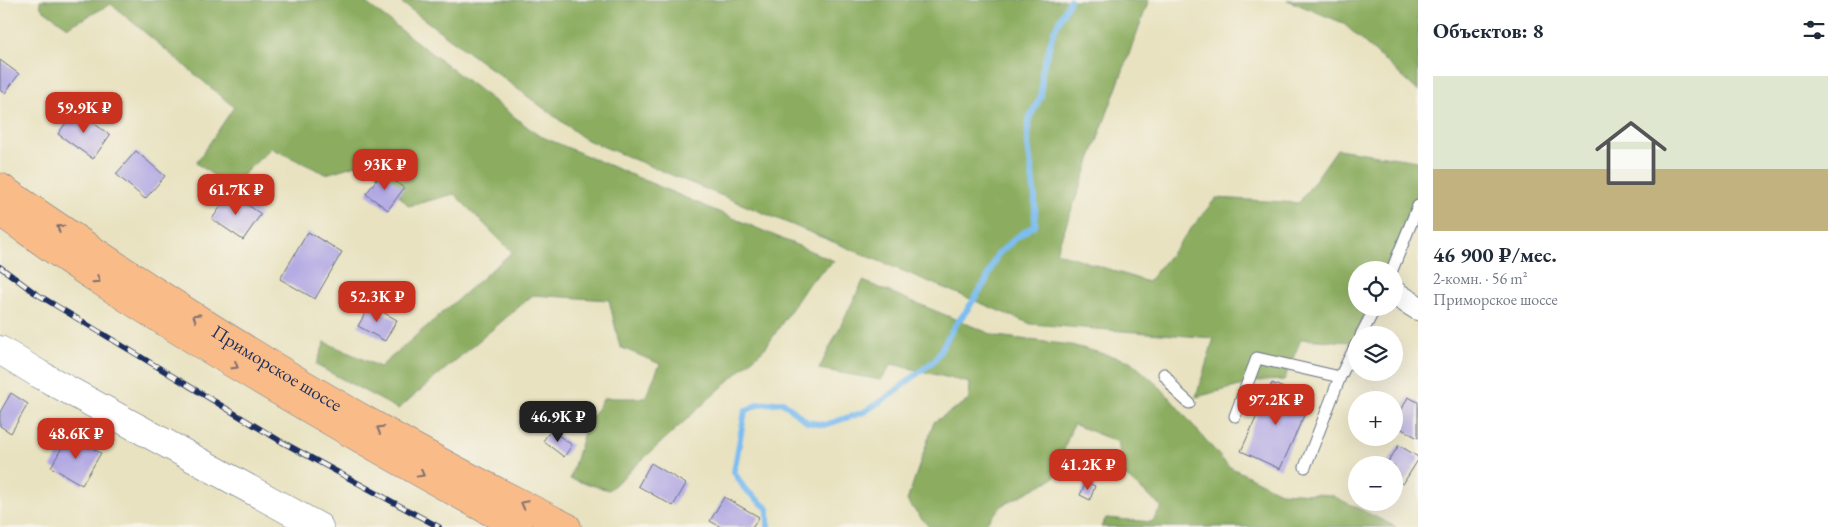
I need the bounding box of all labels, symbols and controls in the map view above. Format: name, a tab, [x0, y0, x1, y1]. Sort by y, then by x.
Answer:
icon: filters	[1800, 16, 1828, 44]
text: Объектов: 8	[1433, 17, 1544, 44]
pin: 59.9K ₽	[38, 92, 130, 134]
text: 59.9K ₽	[56, 97, 112, 118]
icon: home	[1586, 108, 1676, 198]
pin: 93K ₽	[350, 148, 420, 191]
text: 93K ₽	[364, 154, 406, 175]
pin: 61.7K ₽	[190, 174, 282, 216]
text: 61.7K ₽	[208, 179, 264, 200]
one-way arrow	[56, 225, 66, 234]
text: 46 900 ₽/мес.	[1433, 241, 1557, 268]
map controls	[1348, 261, 1403, 511]
button: locate	[1348, 261, 1403, 316]
text: 2-комн. · 56 m²	[1433, 268, 1528, 289]
one-way arrow	[92, 274, 101, 283]
pin: 52.3K ₽	[331, 280, 423, 323]
text: 52.3K ₽	[349, 286, 405, 307]
text: Приморское шоссе	[1433, 289, 1558, 310]
one-way arrow	[192, 314, 202, 323]
street label: Приморское шоссе	[207, 319, 347, 417]
button: layers	[1348, 326, 1403, 381]
one-way arrow	[230, 360, 239, 370]
pin: 97.2K ₽	[1230, 384, 1322, 426]
text: 97.2K ₽	[1248, 389, 1304, 410]
button: +	[1348, 391, 1403, 446]
pin: 46.9K ₽	[512, 400, 604, 443]
text: 46.9K ₽	[530, 406, 586, 427]
pin: 48.6K ₽	[30, 418, 122, 460]
text: 48.6K ₽	[48, 423, 104, 444]
one-way arrow	[376, 425, 385, 435]
pin: 41.2K ₽	[1042, 448, 1134, 491]
text: 41.2K ₽	[1060, 454, 1116, 475]
button: −	[1348, 456, 1403, 511]
one-way arrow	[416, 468, 425, 478]
one-way arrow	[520, 500, 529, 510]

